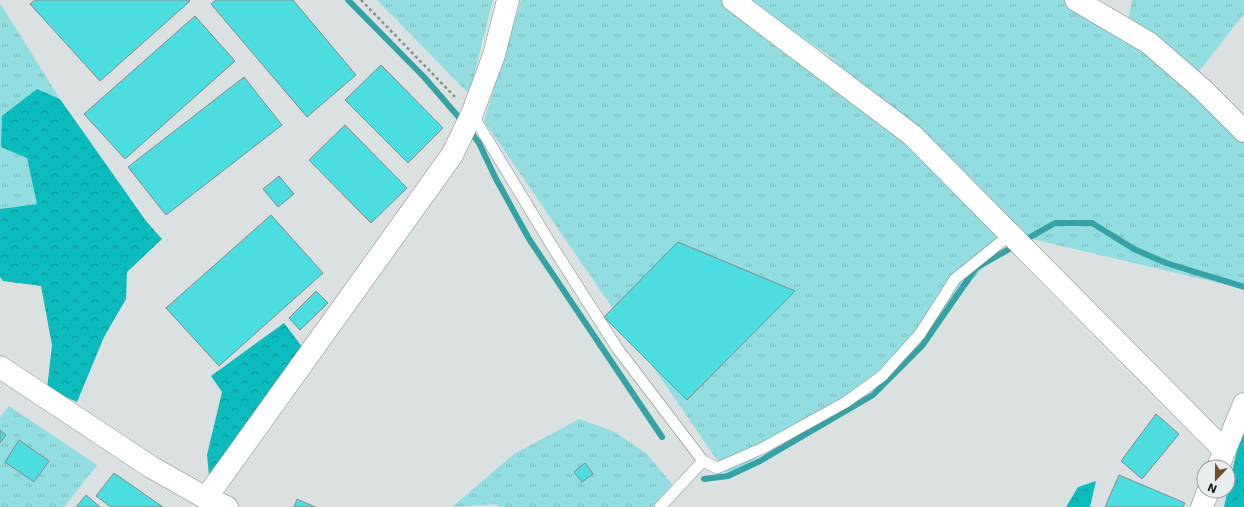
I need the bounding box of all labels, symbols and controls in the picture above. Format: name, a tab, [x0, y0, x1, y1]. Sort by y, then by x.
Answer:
north arrow	[1196, 459, 1236, 499]
text: N	[1206, 480, 1219, 496]

